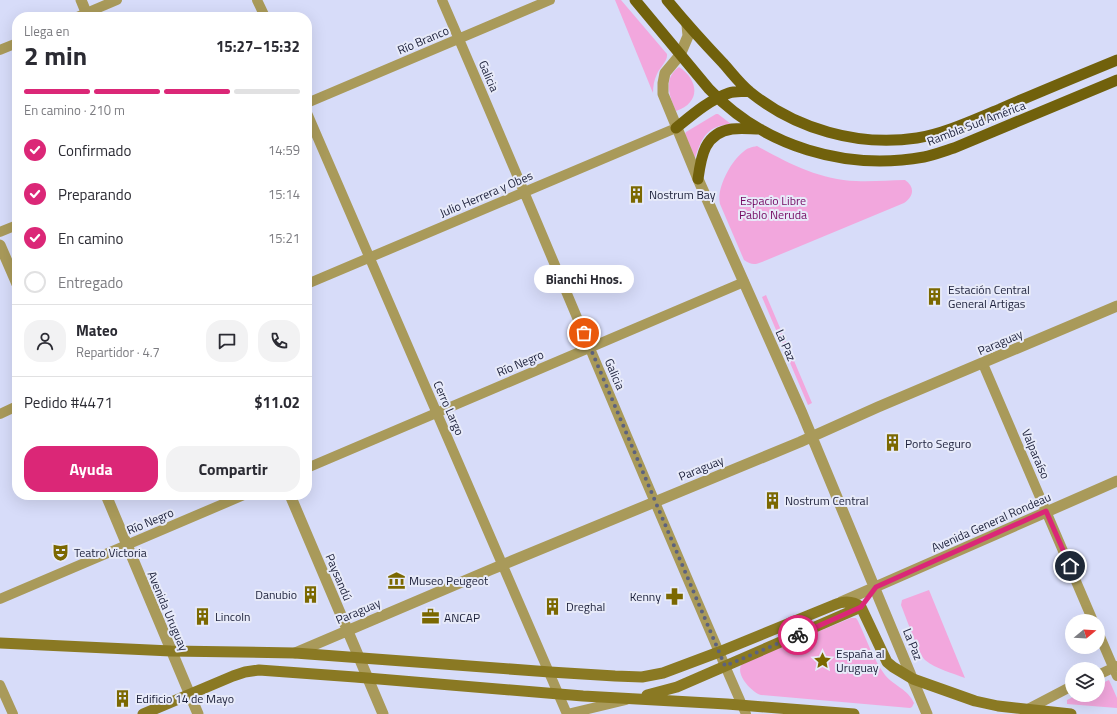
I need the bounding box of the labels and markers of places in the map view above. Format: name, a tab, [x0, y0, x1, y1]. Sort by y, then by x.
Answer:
building icon: Nostrum Bay	[626, 184, 646, 204]
place label: Nostrum Bay	[649, 185, 716, 204]
callout: Bianchi Hnos.	[534, 265, 634, 293]
place label: Estación Central General Artigas	[948, 280, 1030, 313]
building icon: Estación Central General Artigas	[925, 286, 945, 306]
pin	[567, 316, 601, 350]
building icon: Porto Seguro	[882, 433, 902, 453]
place label: Porto Seguro	[905, 434, 971, 453]
building icon: Nostrum Central	[762, 490, 782, 510]
place label: Nostrum Central	[785, 491, 868, 510]
theatre icon: Teatro Victoria	[51, 542, 71, 562]
place label: Teatro Victoria	[74, 543, 147, 562]
pin	[1053, 549, 1087, 583]
museum icon: Museo Peugeot	[386, 570, 406, 590]
place label: Museo Peugeot	[409, 571, 489, 590]
building icon: Danubio	[300, 584, 320, 604]
place label: Danubio	[255, 585, 297, 604]
pharmacy icon: Kenny	[664, 586, 684, 606]
place label: Kenny	[630, 587, 661, 606]
building icon: Dreghal	[543, 596, 563, 616]
place label: Dreghal	[566, 597, 605, 616]
building icon: Lincoln	[192, 606, 212, 626]
place label: Lincoln	[215, 607, 251, 626]
office icon: ANCAP	[421, 607, 441, 627]
place label: ANCAP	[444, 608, 480, 627]
place label: España al Uruguay	[836, 644, 884, 677]
place icon: España al Uruguay	[813, 650, 833, 670]
building icon: Edificio 14 de Mayo	[113, 688, 133, 708]
place label: Edificio 14 de Mayo	[136, 689, 234, 708]

